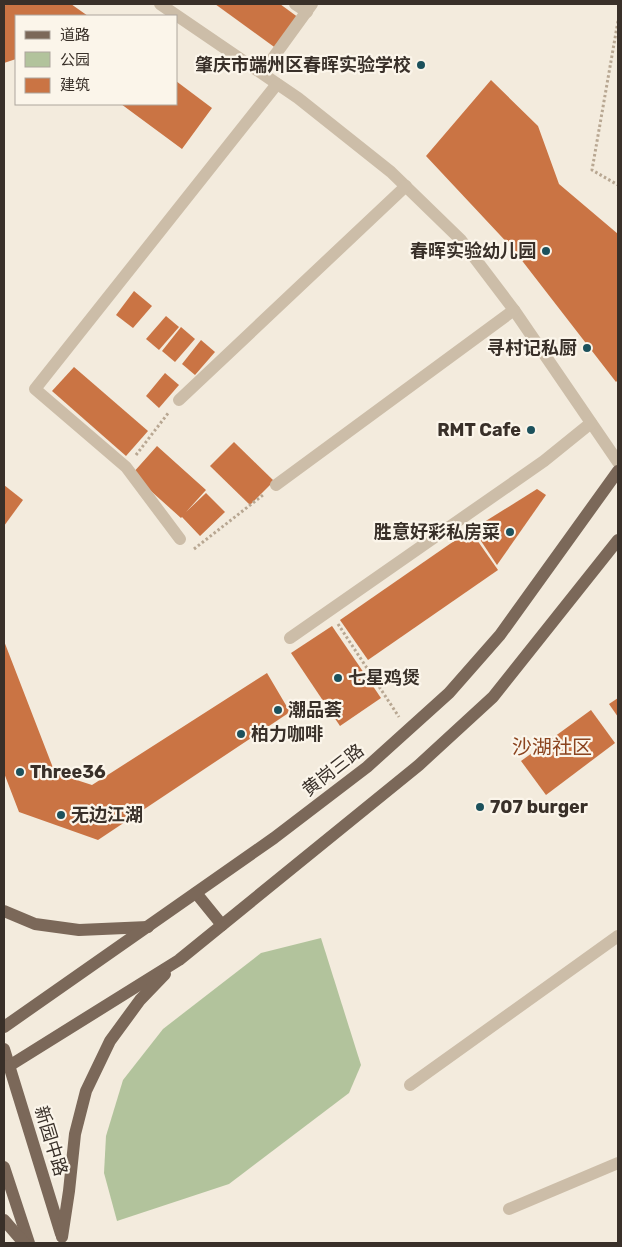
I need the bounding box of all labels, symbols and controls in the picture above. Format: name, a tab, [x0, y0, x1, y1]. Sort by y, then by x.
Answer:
legend	[15, 15, 178, 105]
text: 道路	[60, 26, 90, 44]
text: 公园	[60, 51, 90, 69]
place label: 肇庆市端州区春晖实验学校	[195, 54, 411, 76]
marker: 肇庆市端州区春晖实验学校	[415, 59, 427, 71]
text: 建筑	[60, 76, 90, 94]
place label: 春晖实验幼儿园	[410, 240, 536, 262]
marker: 春晖实验幼儿园	[540, 245, 552, 257]
place label: 寻村记私厨	[487, 337, 577, 359]
marker: 寻村记私厨	[581, 342, 593, 354]
place label: RMT Cafe	[437, 419, 521, 441]
marker: RMT Cafe	[525, 424, 537, 436]
place label: 胜意好彩私房菜	[374, 521, 500, 543]
marker: 胜意好彩私房菜	[504, 526, 516, 538]
place label: 七星鸡煲	[348, 667, 420, 689]
marker: 七星鸡煲	[332, 672, 344, 684]
place label: 潮品荟	[288, 699, 342, 721]
marker: 潮品荟	[272, 704, 284, 716]
place label: 柏力咖啡	[251, 723, 323, 745]
marker: 柏力咖啡	[235, 728, 247, 740]
district label: 沙湖社区	[512, 735, 592, 759]
street label: 黄岗三路	[298, 739, 368, 801]
place label: Three36	[30, 761, 106, 783]
marker: Three36	[14, 766, 26, 778]
place label: 707 burger	[490, 796, 588, 818]
marker: 707 burger	[474, 801, 486, 813]
place label: 无边江湖	[71, 804, 143, 826]
marker: 无边江湖	[55, 809, 67, 821]
street label: 新园中路	[30, 1103, 72, 1179]

